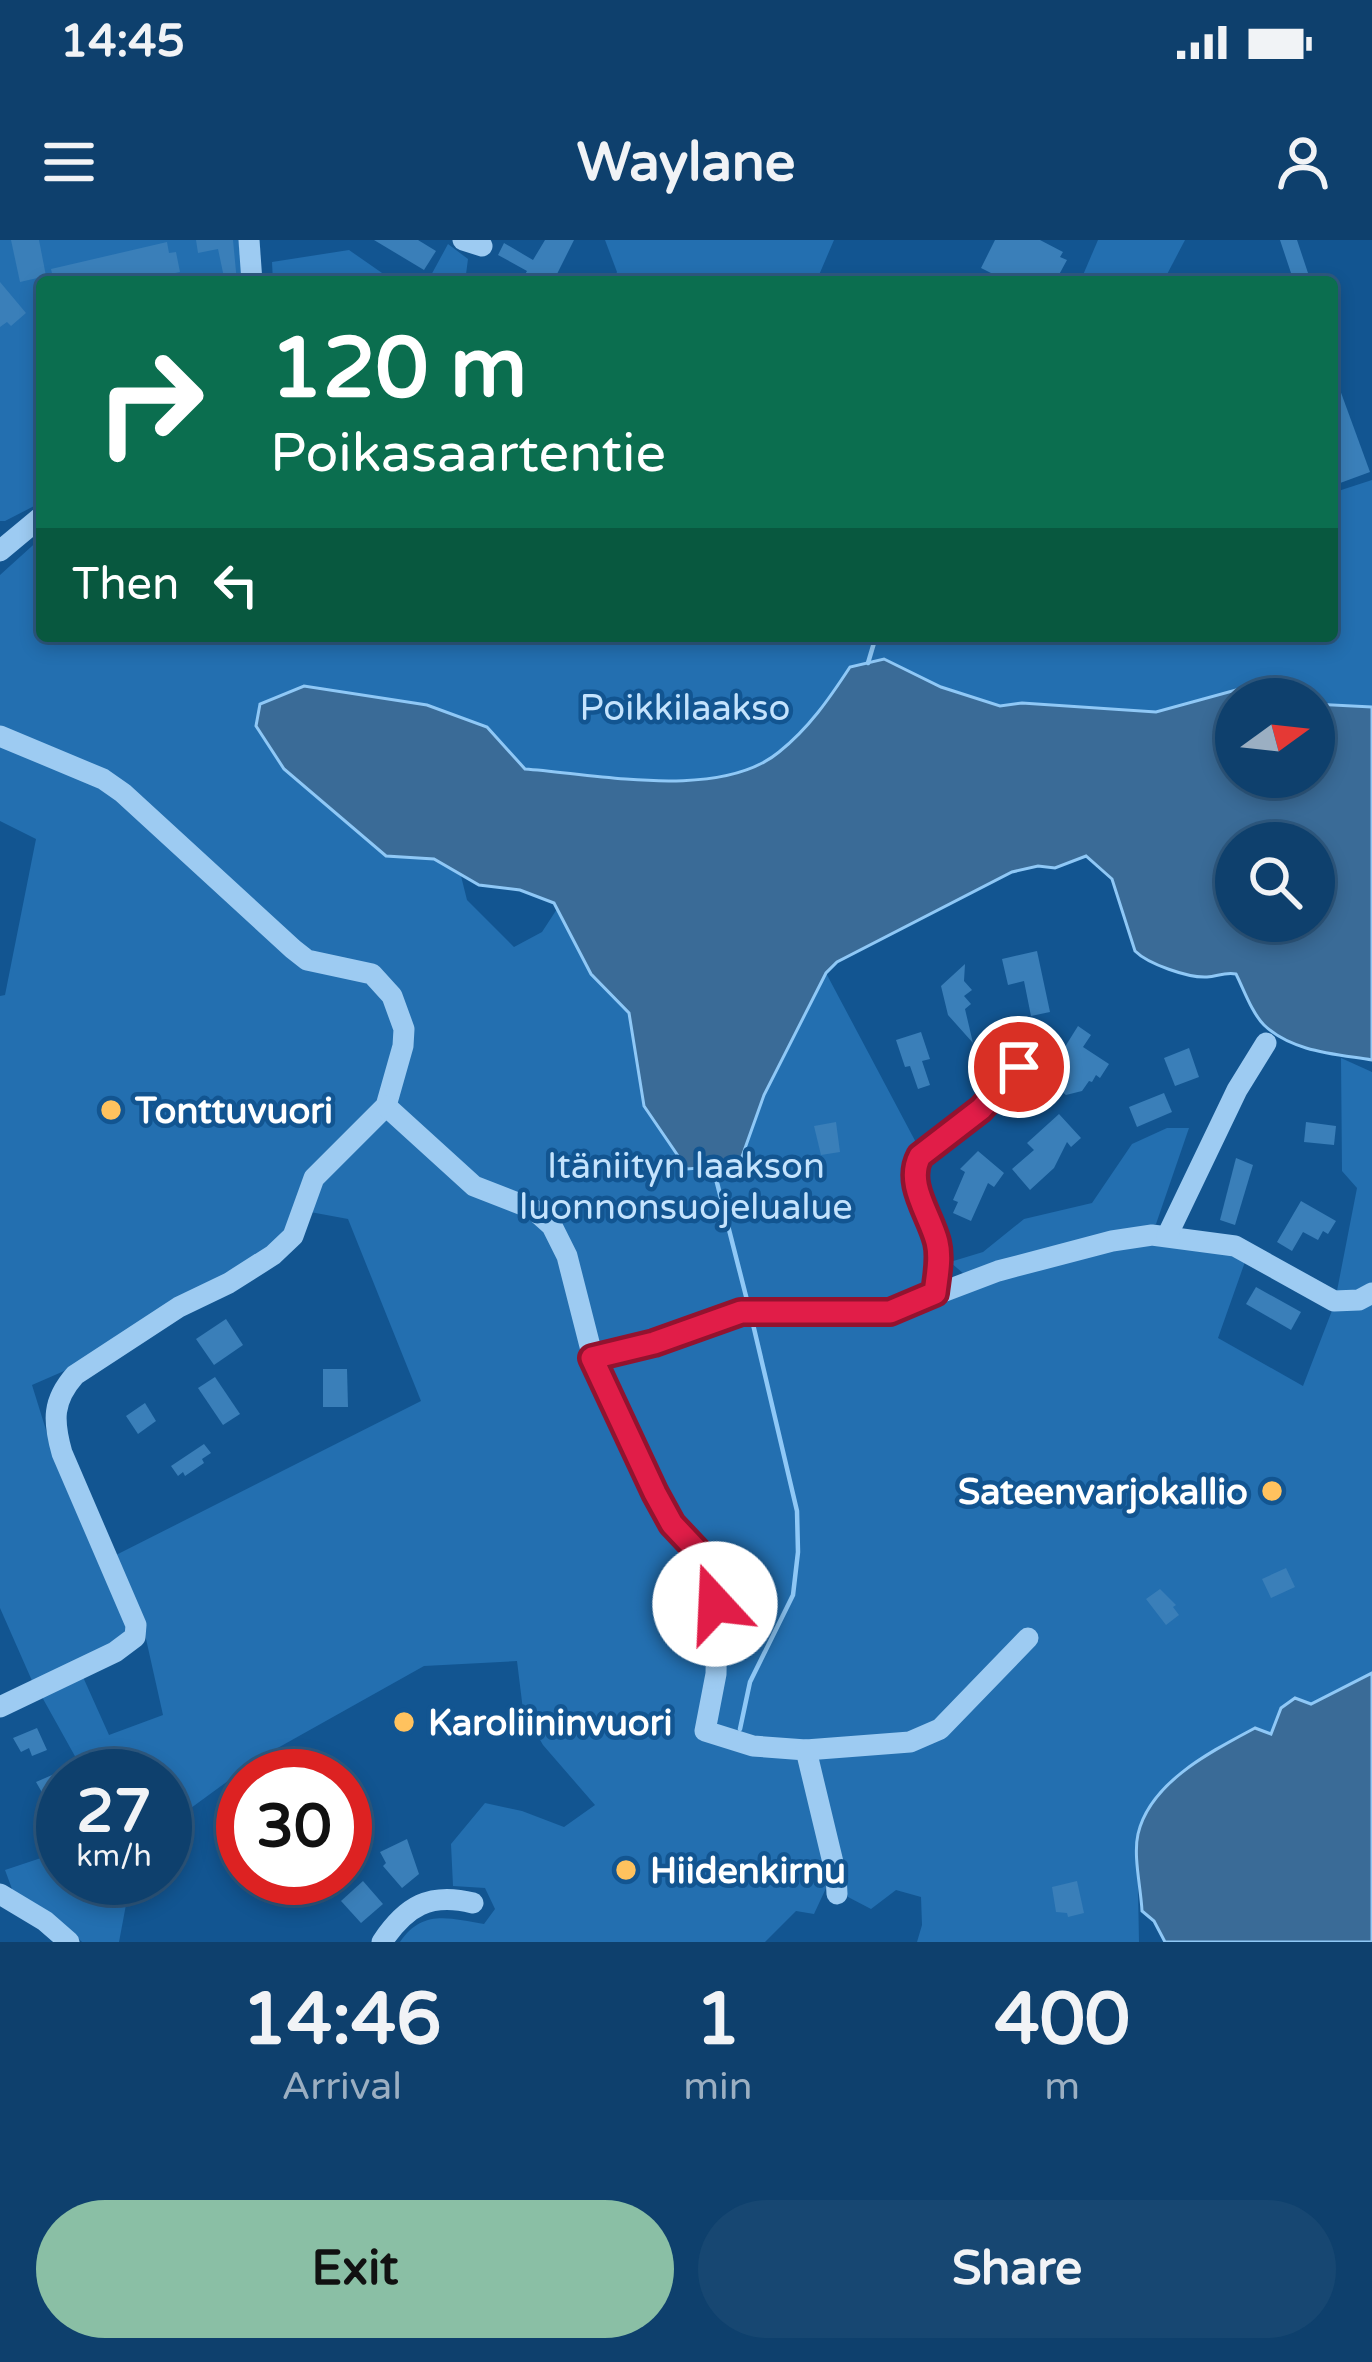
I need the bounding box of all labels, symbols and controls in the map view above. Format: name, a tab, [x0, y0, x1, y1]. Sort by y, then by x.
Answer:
text: 14:45	[60, 15, 185, 69]
icon: menu	[36, 129, 102, 195]
icon: person	[1270, 129, 1336, 195]
text: Waylane	[577, 130, 795, 195]
text: 120 m	[270, 319, 527, 420]
icon: right	[72, 324, 228, 480]
text: Poikasaartentie	[270, 421, 666, 486]
icon: left	[203, 552, 269, 618]
text: Then	[72, 558, 179, 612]
north arrow	[1215, 678, 1335, 798]
map controls	[1215, 678, 1335, 942]
park label: Poikkilaakso	[580, 687, 790, 730]
button: search	[1215, 822, 1335, 942]
pin	[968, 1016, 1070, 1118]
icon: arrive	[986, 1034, 1052, 1100]
place label: Tonttuvuori	[134, 1090, 333, 1133]
marker: Tonttuvuori	[98, 1097, 124, 1123]
park label: Itäniityn laakson luonnonsuojelualue	[519, 1145, 853, 1229]
place label: Sateenvarjokallio	[958, 1471, 1248, 1514]
marker: Sateenvarjokallio	[1259, 1478, 1285, 1504]
position arrow	[652, 1541, 778, 1667]
place label: Karoliininvuori	[428, 1702, 673, 1745]
marker: Karoliininvuori	[391, 1709, 417, 1735]
speed limit sign: 30	[216, 1749, 372, 1905]
text: 27	[76, 1776, 152, 1848]
text: km/h	[76, 1838, 152, 1875]
place label: Hiidenkirnu	[650, 1850, 846, 1893]
marker: Hiidenkirnu	[613, 1857, 639, 1883]
text: 14:46	[242, 1977, 441, 2064]
text: 1	[695, 1977, 741, 2064]
text: 400	[994, 1977, 1130, 2064]
text: Arrival	[281, 2063, 402, 2110]
text: min	[683, 2063, 753, 2110]
text: m	[1044, 2063, 1080, 2110]
button: Exit	[36, 2200, 674, 2338]
button: Share	[698, 2200, 1336, 2338]

